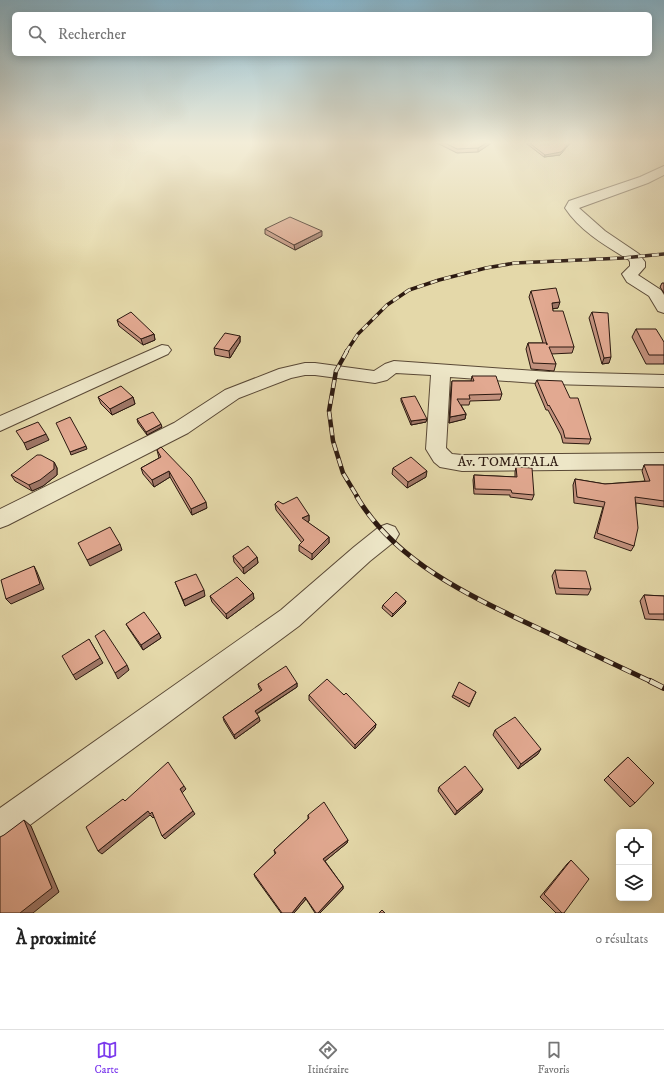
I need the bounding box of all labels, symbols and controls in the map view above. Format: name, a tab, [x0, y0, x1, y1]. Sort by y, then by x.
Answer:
search box	[12, 12, 652, 56]
icon: search	[26, 23, 48, 45]
text: Rechercher	[58, 25, 126, 44]
street label: Av. TOMATALA	[458, 453, 560, 471]
map controls	[616, 829, 652, 901]
button: locate	[616, 829, 652, 865]
button: layers	[616, 865, 652, 901]
text: À proximité	[16, 928, 96, 950]
text: 0 résultats	[595, 931, 648, 947]
tab: Carte	[94, 1039, 119, 1077]
tab: Itinéraire	[308, 1039, 349, 1077]
tab: Favoris	[538, 1039, 570, 1077]

